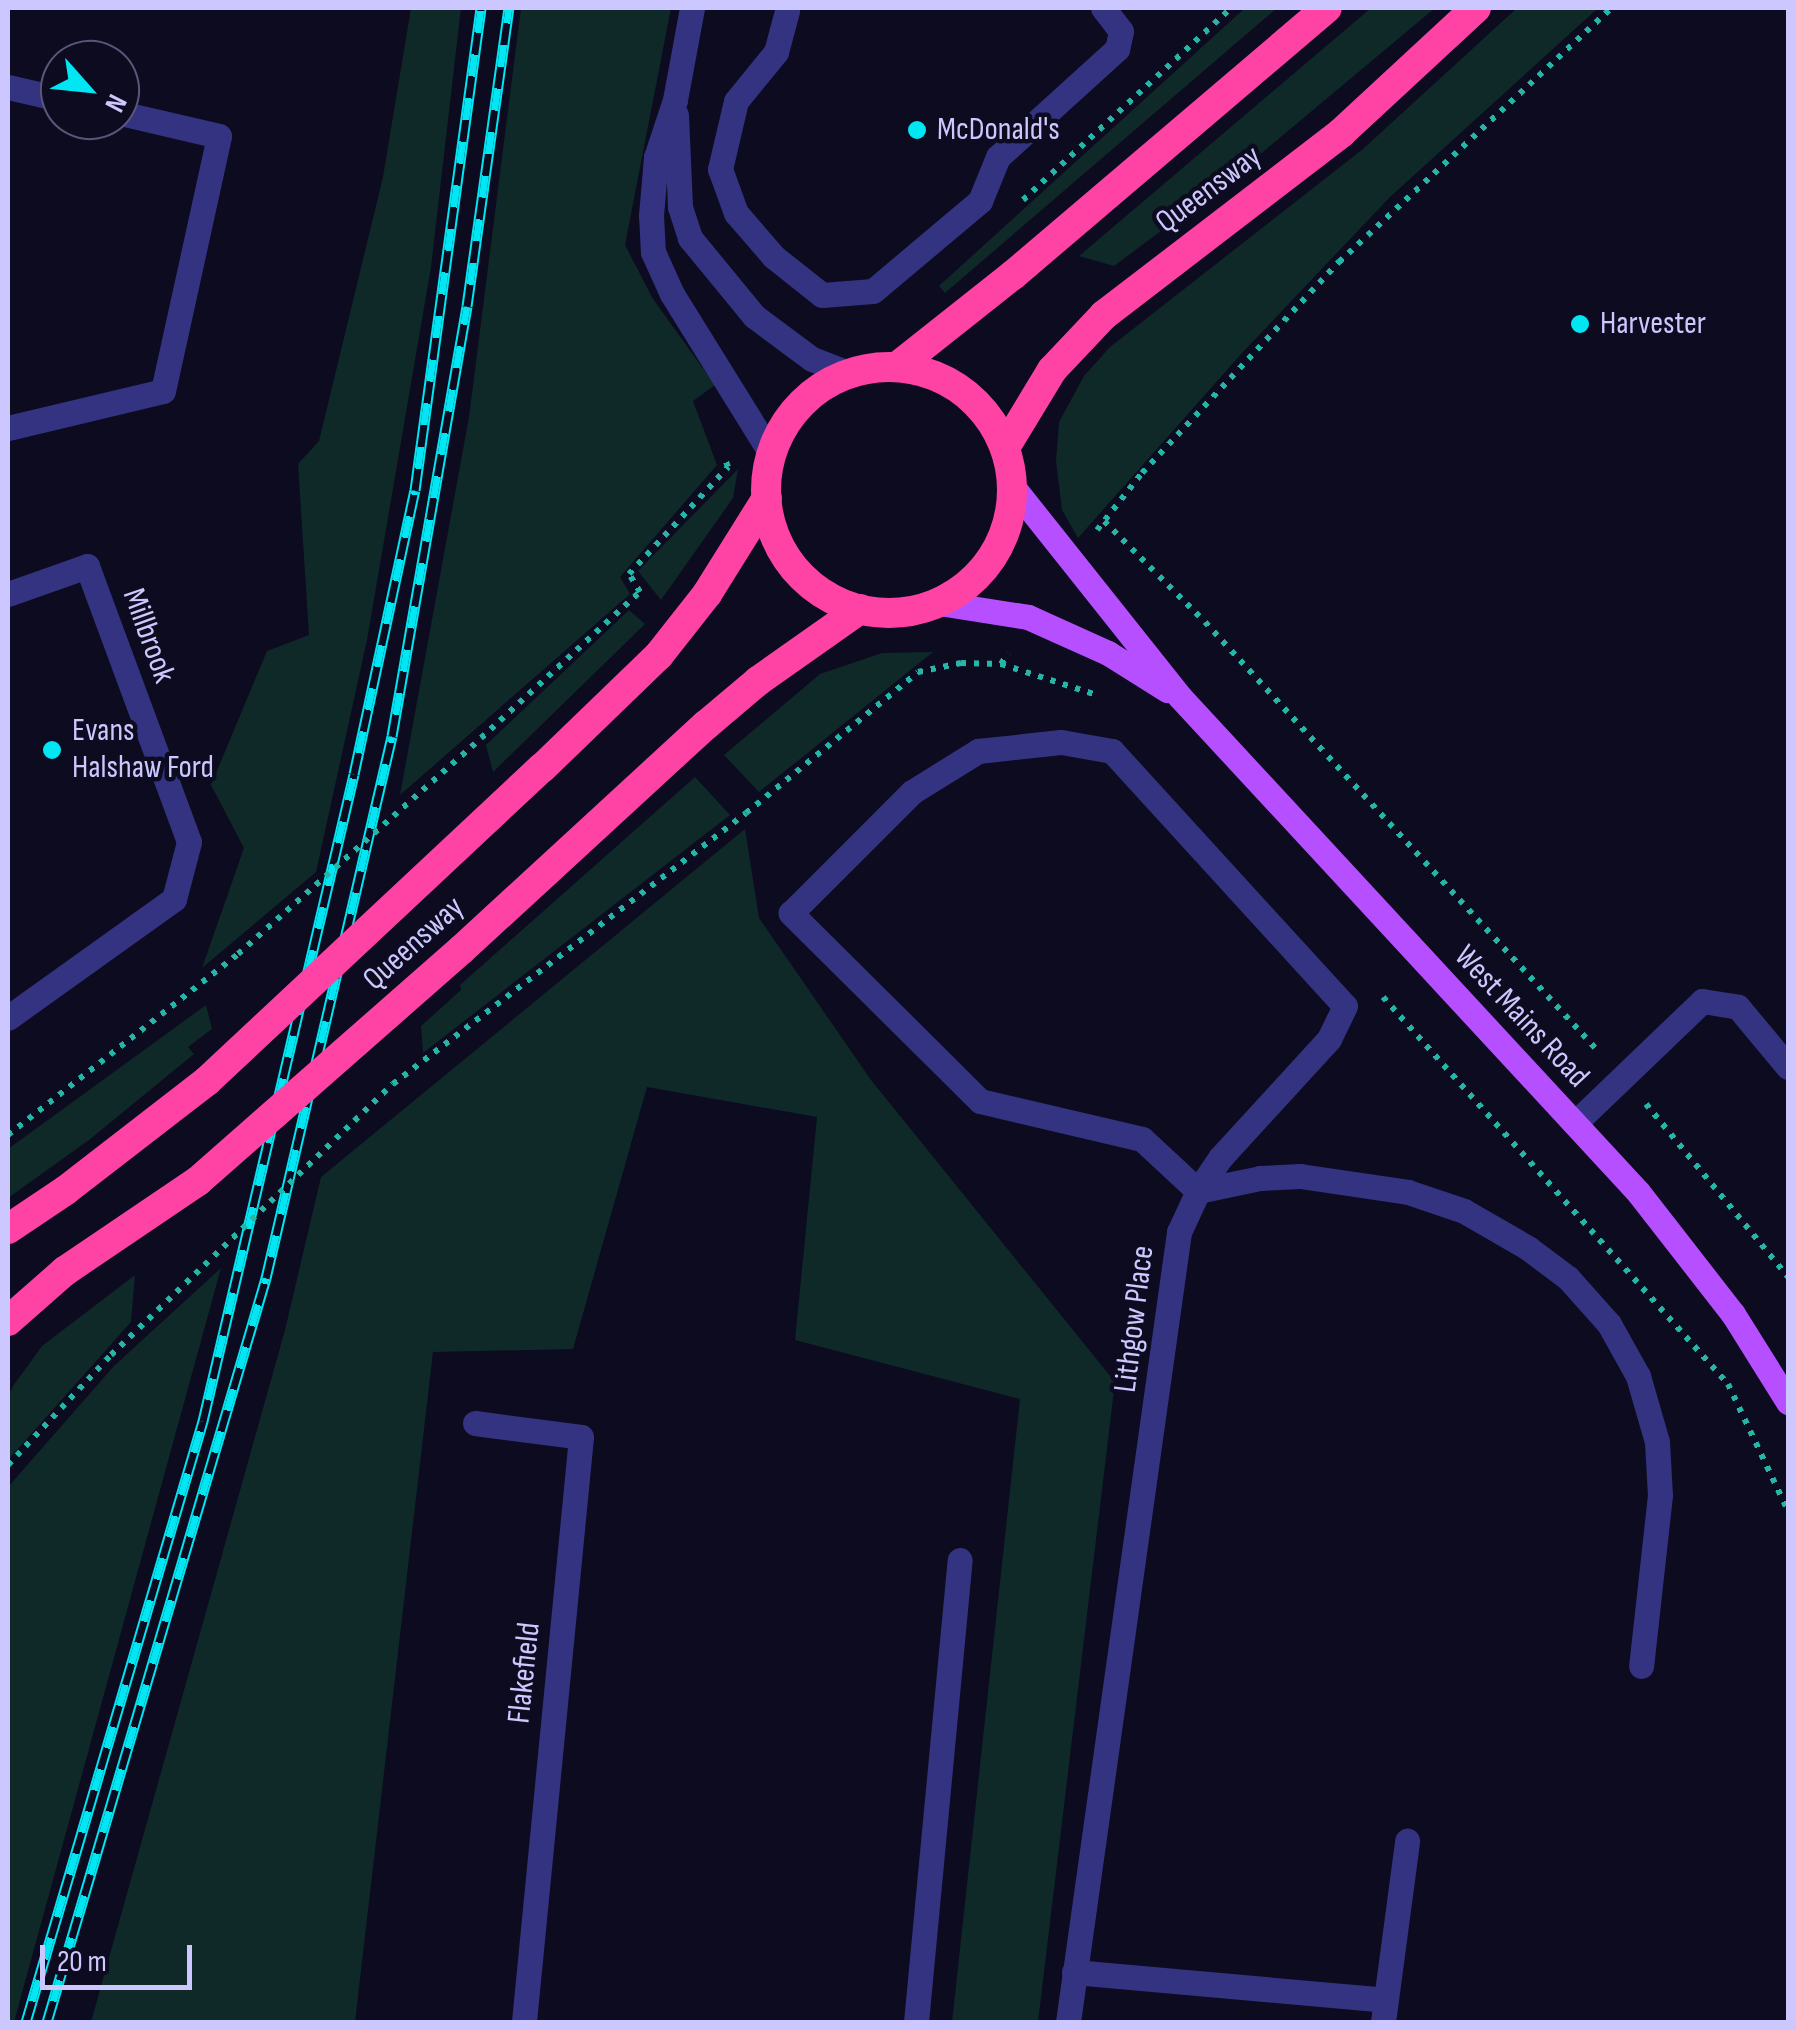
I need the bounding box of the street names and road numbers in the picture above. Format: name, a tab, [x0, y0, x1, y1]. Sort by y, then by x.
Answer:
street label: Queensway	[1149, 138, 1269, 242]
street label: Millbrook	[113, 584, 183, 688]
street label: Queensway	[356, 889, 472, 999]
street label: West Mains Road	[1445, 938, 1597, 1096]
street label: Lithgow Place	[1107, 1244, 1163, 1394]
street label: Flakefield	[501, 1621, 549, 1725]

